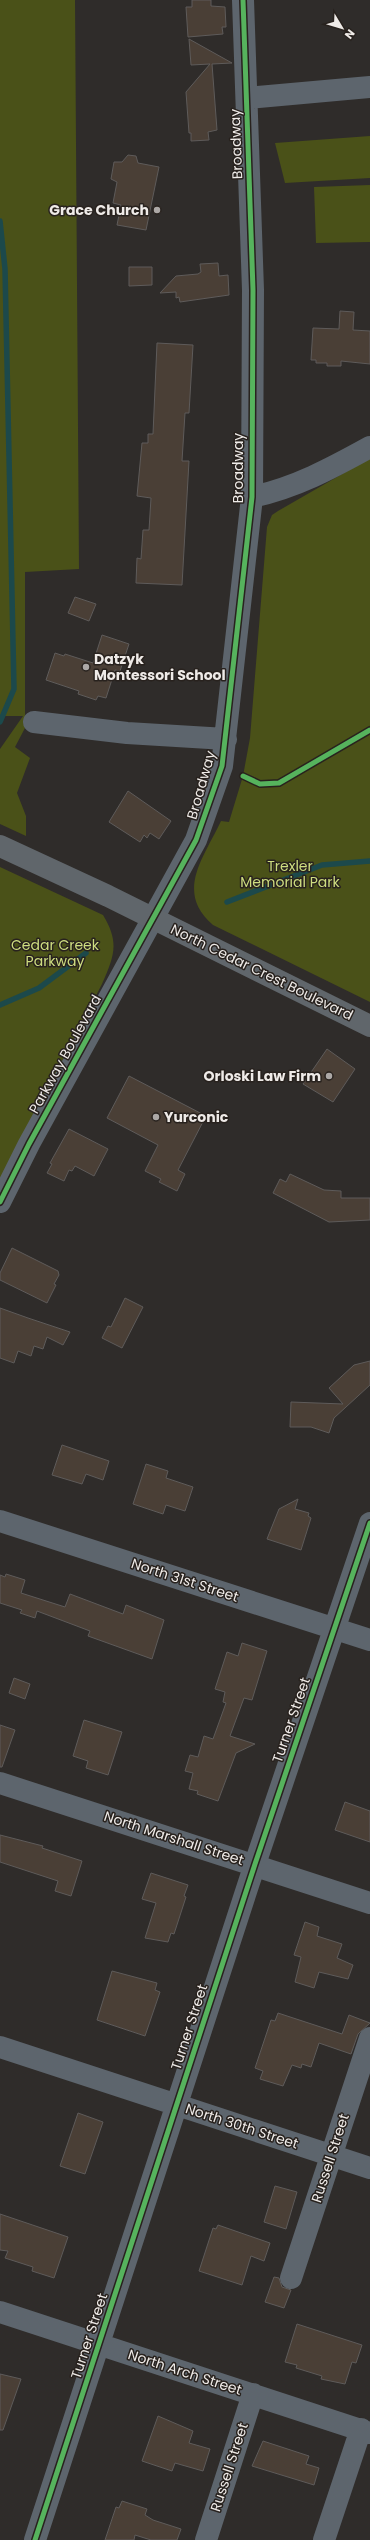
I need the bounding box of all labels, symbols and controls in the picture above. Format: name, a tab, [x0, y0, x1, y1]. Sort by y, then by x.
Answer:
north arrow	[322, 8, 362, 48]
text: N	[341, 26, 359, 42]
street label: Broadway	[225, 108, 247, 180]
place label: Grace Church	[49, 200, 149, 220]
marker: Grace Church	[152, 205, 162, 215]
street label: Broadway	[228, 433, 248, 503]
place label: Datzyk Montessori School	[94, 649, 226, 685]
marker: Datzyk Montessori School	[81, 662, 91, 672]
street label: Broadway	[182, 748, 220, 822]
park label: Trexler Memorial Park	[240, 856, 340, 892]
street label: North Cedar Crest Boulevard	[167, 919, 357, 1025]
park label: Cedar Creek Parkway	[11, 935, 100, 971]
street label: Parkway Boulevard	[24, 991, 106, 1117]
place label: Orloski Law Firm	[204, 1066, 321, 1086]
marker: Orloski Law Firm	[324, 1071, 334, 1081]
place label: Yurconic	[164, 1107, 229, 1127]
marker: Yurconic	[151, 1112, 161, 1122]
street label: North 31st Street	[129, 1553, 241, 1607]
street label: Turner Street	[267, 1674, 315, 1766]
street label: North Marshall Street	[102, 1806, 246, 1870]
street label: Turner Street	[166, 1981, 212, 2073]
street label: North 30th Street	[183, 2098, 301, 2154]
street label: Russell Street	[306, 2111, 354, 2205]
street label: Turner Street	[66, 2290, 112, 2382]
street label: North Arch Street	[125, 2344, 245, 2400]
street label: Russell Street	[205, 2420, 253, 2514]

